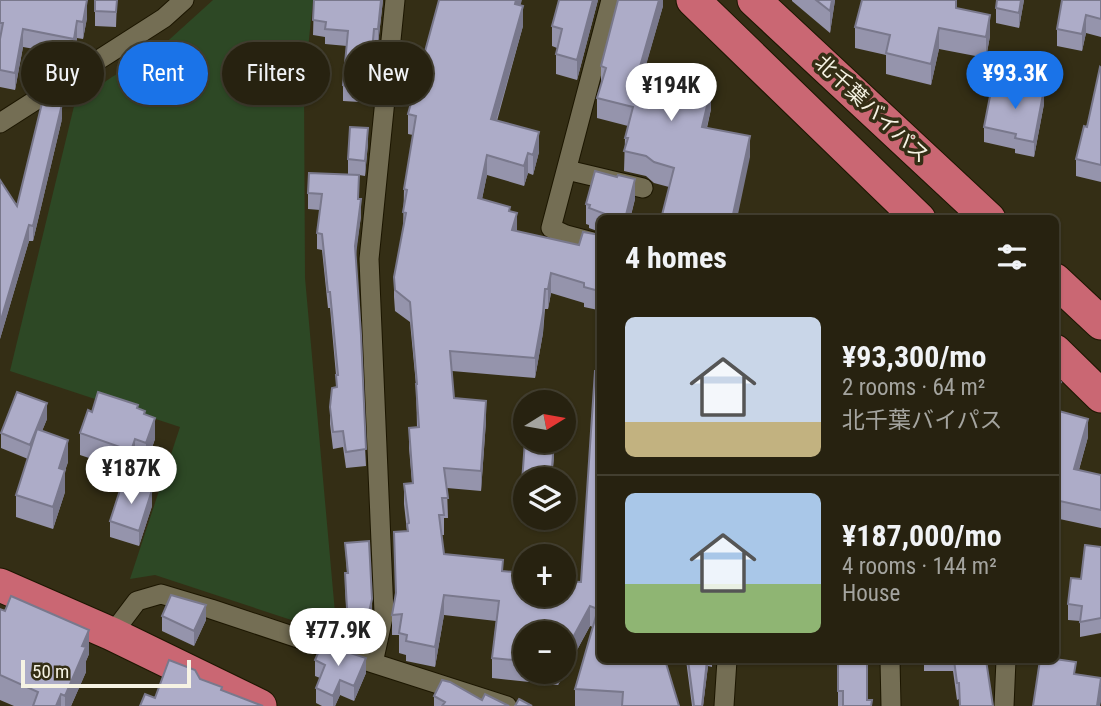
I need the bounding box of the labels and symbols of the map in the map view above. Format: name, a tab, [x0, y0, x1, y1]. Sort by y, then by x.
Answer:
street label: 北千葉バイパス	[810, 50, 934, 168]
pin: ¥93.3K	[958, 52, 1072, 111]
pin: ¥194K	[622, 64, 720, 123]
north arrow	[513, 390, 576, 453]
pin: ¥187K	[82, 447, 180, 506]
pin: ¥77.9K	[281, 608, 395, 668]
scale bar	[21, 657, 191, 689]

